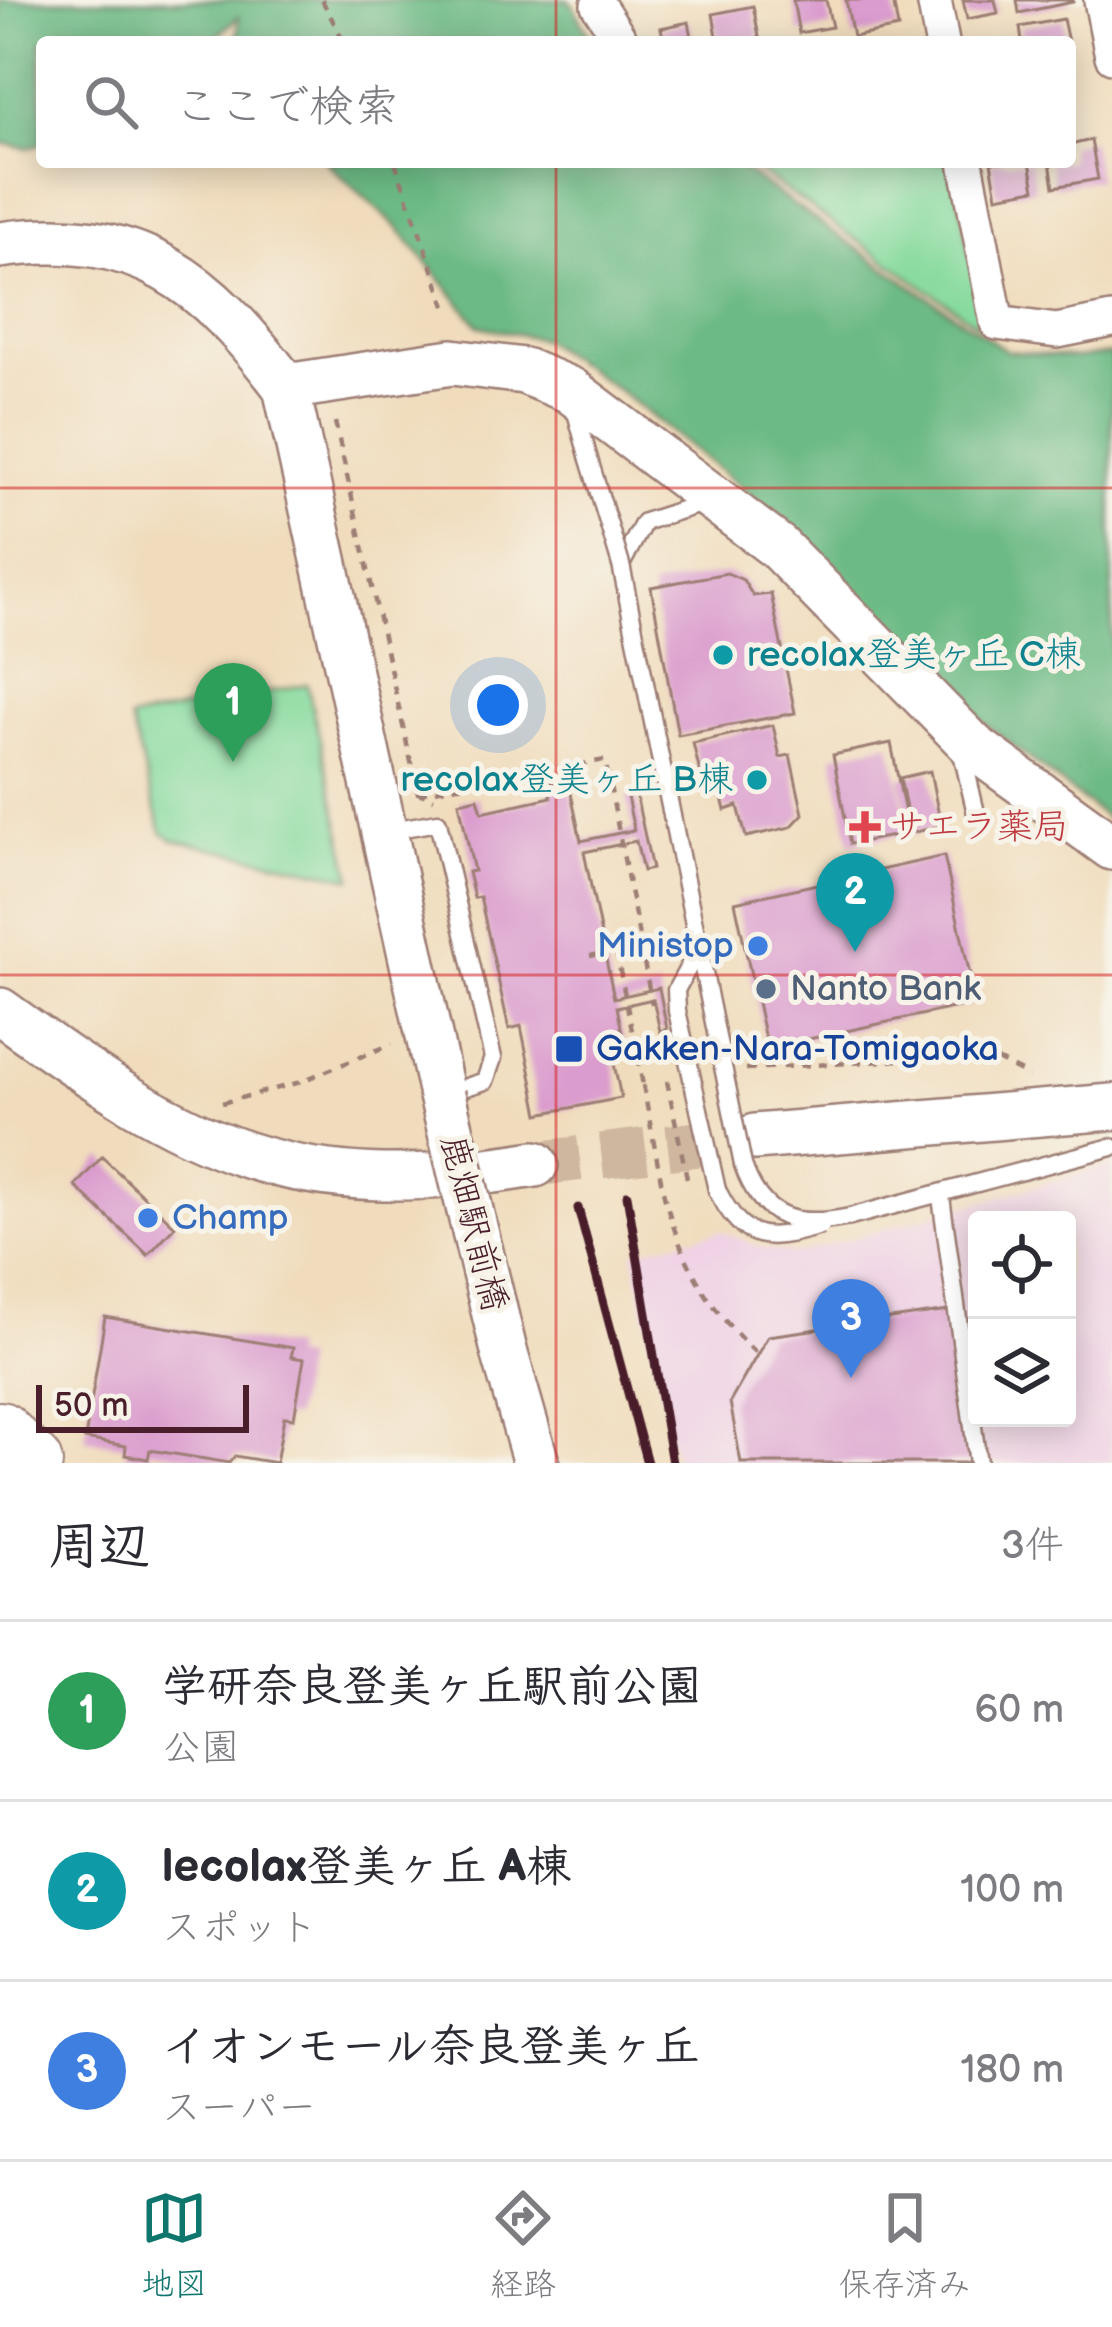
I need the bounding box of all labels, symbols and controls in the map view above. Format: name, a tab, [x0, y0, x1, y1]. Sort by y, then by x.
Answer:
search box	[36, 36, 1076, 168]
icon: search	[78, 69, 144, 135]
text: ここで検索	[174, 80, 399, 135]
place label: recolax登美ヶ丘 C棟	[747, 634, 1081, 677]
marker: recolax登美ヶ丘 C棟	[710, 642, 736, 668]
pin: 1	[194, 663, 272, 762]
your location	[468, 675, 528, 735]
place label: recolax登美ヶ丘 B棟	[400, 759, 733, 802]
marker: recolax登美ヶ丘 B棟	[744, 767, 770, 793]
place label: サエラ薬局	[889, 806, 1069, 849]
marker: サエラ薬局	[852, 814, 878, 840]
pin: 2	[816, 853, 894, 952]
place label: Ministop	[597, 925, 734, 968]
marker: Ministop	[745, 933, 771, 959]
place label: Nanto Bank	[790, 968, 981, 1011]
marker: Nanto Bank	[753, 976, 779, 1002]
place label: Gakken-Nara-Tomigaoka	[596, 1028, 999, 1071]
marker: Gakken-Nara-Tomigaoka	[553, 1033, 585, 1065]
street label: 鹿畑駅前橋	[430, 1130, 516, 1316]
place label: Champ	[172, 1197, 289, 1240]
marker: Champ	[135, 1205, 161, 1231]
map controls	[968, 1211, 1076, 1427]
button: locate	[968, 1211, 1076, 1319]
pin: 3	[812, 1279, 890, 1378]
button: layers	[968, 1319, 1076, 1427]
scale bar	[36, 1379, 249, 1432]
text: 50 m	[54, 1386, 129, 1426]
text: 周辺	[48, 1517, 150, 1578]
text: 3件	[1001, 1523, 1064, 1570]
text: 学研奈良登美ヶ丘駅前公園	[162, 1660, 702, 1715]
text: 1	[79, 1687, 95, 1734]
text: 60 m	[974, 1687, 1064, 1734]
text: 公園	[162, 1725, 240, 1772]
text: lecolax登美ヶ丘 A棟	[162, 1840, 571, 1895]
text: 2	[75, 1867, 99, 1914]
text: 100 m	[960, 1867, 1064, 1914]
text: スポット	[162, 1905, 318, 1952]
text: イオンモール奈良登美ヶ丘	[162, 2020, 699, 2075]
text: 3	[76, 2047, 98, 2094]
text: 180 m	[960, 2047, 1064, 2094]
text: スーパー	[162, 2085, 316, 2132]
tab: 地図	[141, 2185, 207, 2305]
tab: 経路	[490, 2185, 556, 2305]
tab: 保存済み	[839, 2185, 971, 2305]

